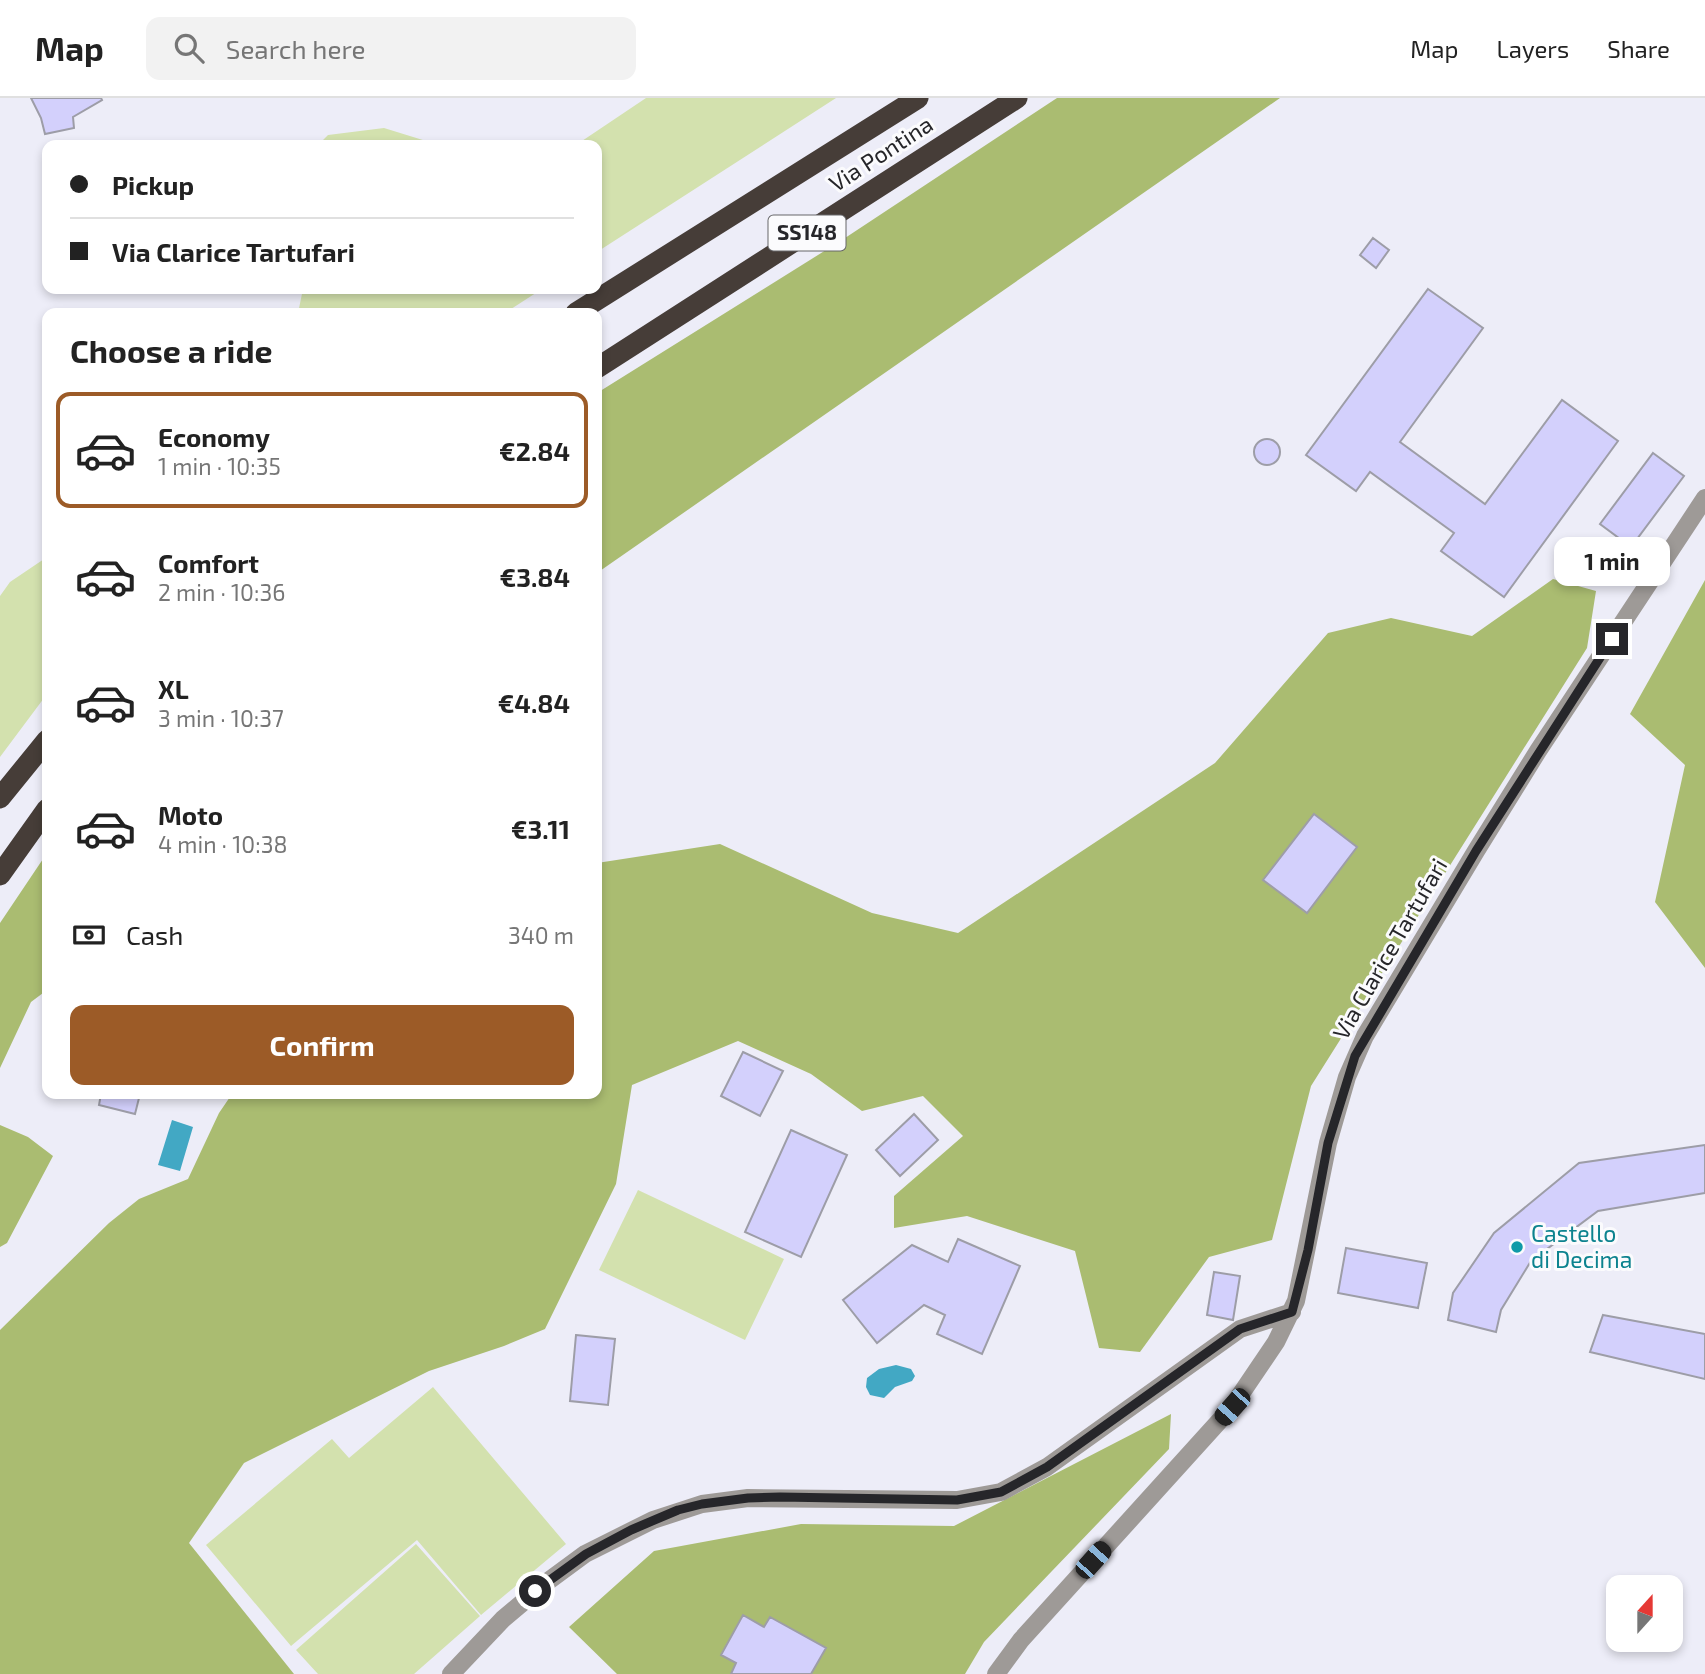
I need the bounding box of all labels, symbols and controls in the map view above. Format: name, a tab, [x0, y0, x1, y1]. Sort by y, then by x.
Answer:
search box	[146, 17, 636, 80]
text: Map	[35, 28, 104, 68]
icon: search	[170, 29, 208, 67]
text: Search here	[226, 33, 365, 64]
text: Map	[1410, 34, 1458, 63]
text: Layers	[1496, 34, 1569, 63]
text: Share	[1607, 34, 1670, 63]
street label: Via Pontina	[823, 109, 937, 197]
text: Pickup	[112, 169, 194, 200]
road number: SS148	[768, 216, 846, 250]
text: Via Clarice Tartufari	[112, 236, 355, 267]
text: Choose a ride	[70, 331, 273, 369]
icon: car	[74, 419, 137, 482]
text: Economy	[158, 421, 270, 452]
text: €2.84	[499, 435, 570, 466]
text: 1 min · 10:35	[158, 452, 281, 480]
callout: 1 min	[1554, 538, 1670, 587]
icon: car	[74, 545, 137, 608]
text: Comfort	[158, 547, 259, 578]
text: 1 min	[1584, 547, 1640, 575]
text: €3.84	[499, 561, 570, 592]
text: 2 min · 10:36	[158, 578, 285, 606]
route end	[1596, 623, 1628, 655]
icon: car	[74, 671, 137, 734]
text: XL	[158, 673, 189, 704]
text: €4.84	[498, 687, 570, 718]
text: 3 min · 10:37	[158, 704, 284, 732]
icon: car	[74, 797, 137, 860]
text: Moto	[158, 799, 223, 830]
text: €3.11	[511, 813, 570, 844]
text: 4 min · 10:38	[158, 830, 287, 858]
street label: Via Clarice Tartufari	[1326, 853, 1452, 1044]
icon: cash	[70, 916, 108, 954]
text: Cash	[126, 919, 183, 950]
text: 340 m	[508, 921, 574, 949]
button: Confirm	[70, 1005, 574, 1085]
place label: Castello di Decima	[1531, 1219, 1632, 1273]
marker: Castello di Decima	[1509, 1239, 1525, 1255]
car	[1211, 1384, 1254, 1430]
car	[1072, 1537, 1115, 1583]
route start	[519, 1575, 551, 1607]
north arrow	[1606, 1575, 1684, 1652]
map controls	[1606, 1575, 1683, 1652]

